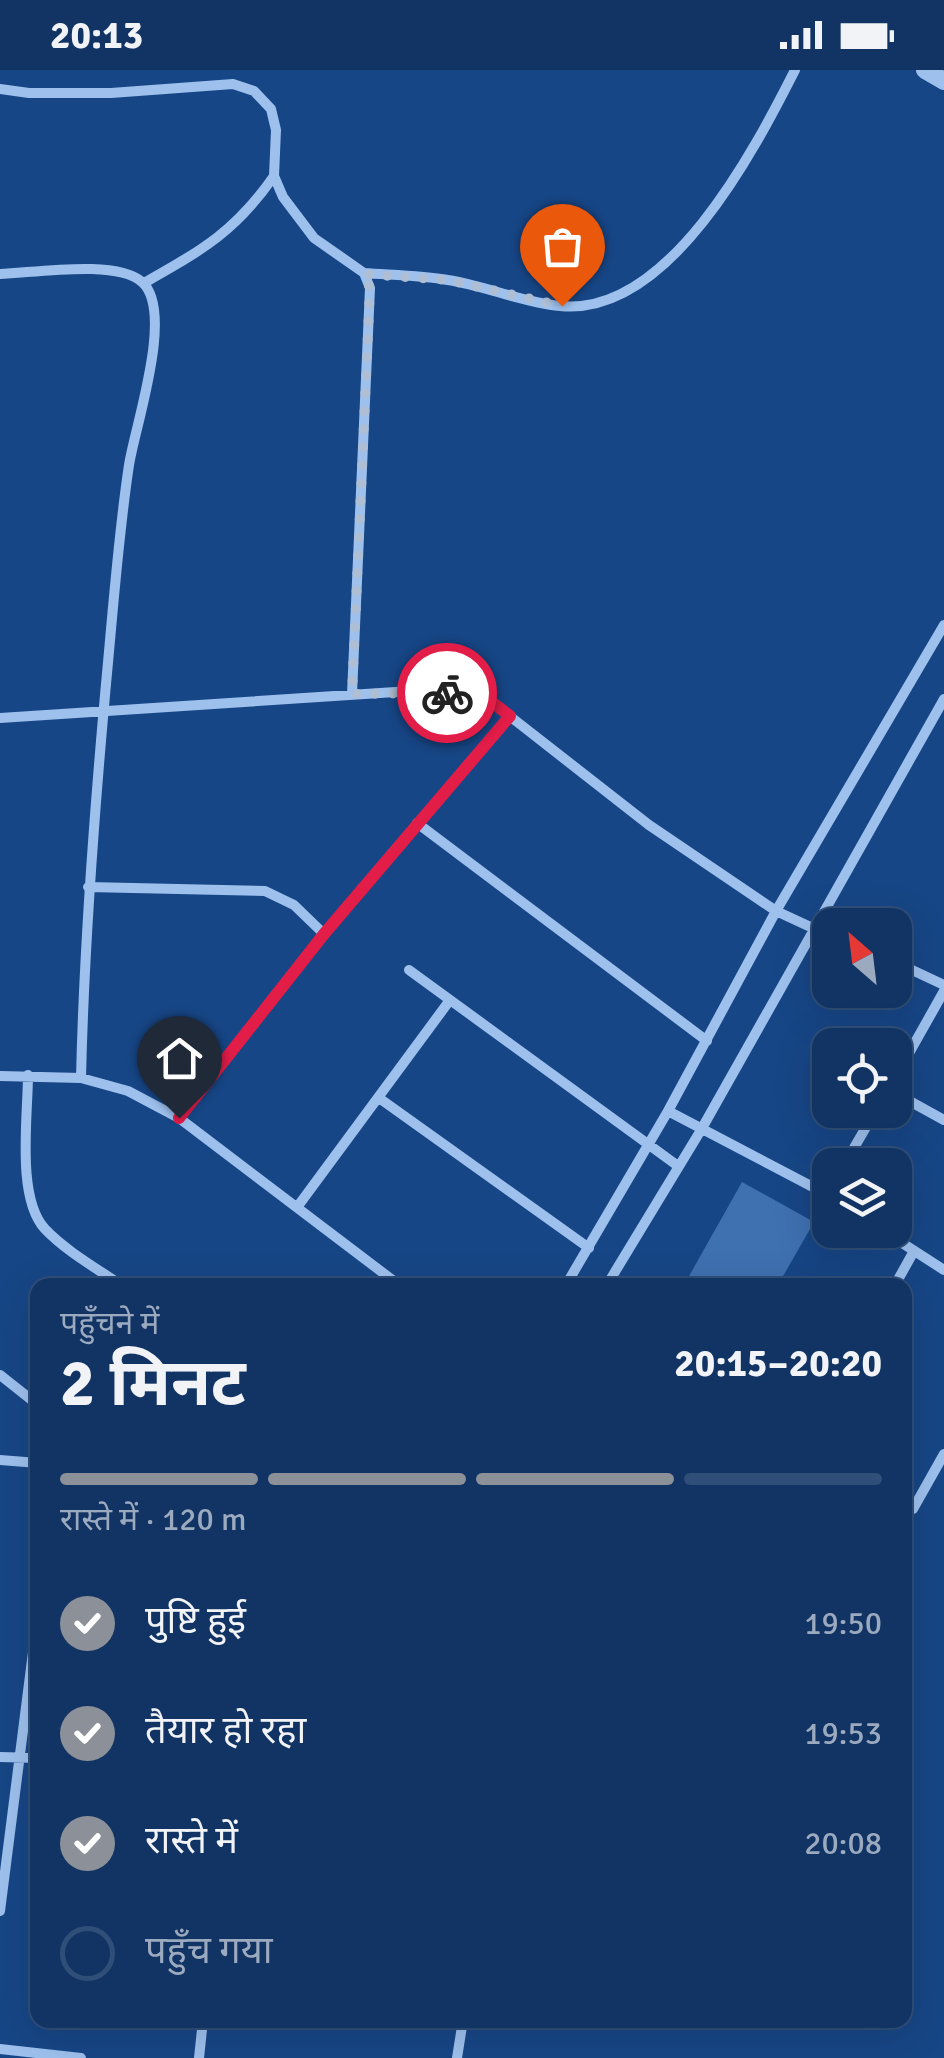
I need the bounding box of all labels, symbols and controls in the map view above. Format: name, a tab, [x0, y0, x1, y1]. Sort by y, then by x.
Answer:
text: 20:13	[50, 12, 143, 59]
pin	[520, 204, 605, 307]
icon: bag	[535, 219, 590, 274]
courier	[397, 643, 497, 743]
icon: bike	[420, 666, 475, 721]
north arrow	[812, 908, 912, 1008]
map controls	[812, 908, 912, 1248]
pin	[137, 1016, 222, 1119]
button: locate	[812, 1028, 912, 1128]
icon: home	[152, 1031, 207, 1086]
button: layers	[812, 1148, 912, 1248]
text: पहुँचने में	[60, 1304, 159, 1343]
text: 20:15–20:20	[674, 1340, 882, 1387]
text: 2 मिनट	[60, 1344, 246, 1424]
text: रास्ते में · 120 m	[60, 1500, 246, 1539]
icon: check	[60, 1596, 115, 1651]
text: पुष्टि हुई	[145, 1597, 246, 1644]
text: 19:50	[804, 1604, 882, 1643]
icon: check	[60, 1706, 115, 1761]
text: तैयार हो रहा	[145, 1707, 306, 1754]
text: 19:53	[804, 1714, 882, 1753]
icon: check	[60, 1816, 115, 1871]
text: रास्ते में	[145, 1817, 238, 1864]
text: 20:08	[804, 1824, 882, 1863]
text: पहुँच गया	[145, 1927, 273, 1974]

